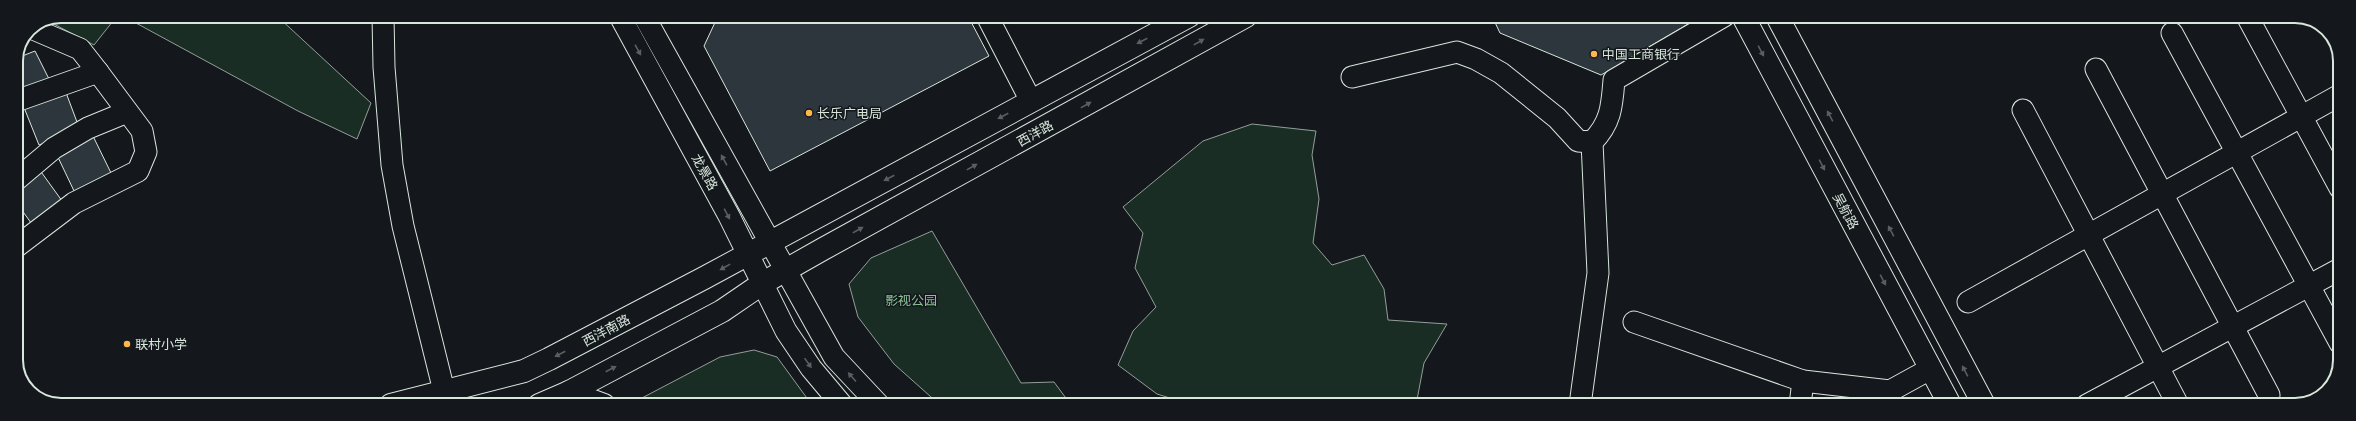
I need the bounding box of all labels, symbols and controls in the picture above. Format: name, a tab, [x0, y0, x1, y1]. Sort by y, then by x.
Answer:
one-way arrow	[1137, 38, 1148, 45]
one-way arrow	[1194, 39, 1205, 46]
one-way arrow	[635, 44, 642, 56]
one-way arrow	[1758, 45, 1764, 57]
place label: 中国工商银行	[1602, 46, 1680, 62]
marker: 中国工商银行	[1589, 49, 1599, 59]
one-way arrow	[1080, 102, 1092, 108]
place label: 长乐广电局	[817, 105, 882, 121]
marker: 长乐广电局	[804, 108, 814, 118]
one-way arrow	[1827, 110, 1833, 122]
one-way arrow	[997, 113, 1009, 119]
street label: 西洋路	[1014, 117, 1056, 149]
street label: 龙景路	[689, 151, 721, 193]
one-way arrow	[720, 154, 727, 166]
one-way arrow	[1819, 160, 1825, 171]
one-way arrow	[966, 164, 978, 171]
one-way arrow	[883, 174, 895, 181]
street label: 吴航路	[1830, 190, 1862, 232]
one-way arrow	[724, 208, 731, 219]
one-way arrow	[1888, 225, 1894, 237]
one-way arrow	[852, 226, 863, 233]
one-way arrow	[719, 264, 730, 270]
one-way arrow	[1880, 274, 1886, 286]
park label: 影视公园	[885, 292, 937, 308]
street label: 西洋南路	[579, 311, 633, 349]
place label: 联村小学	[135, 336, 187, 352]
marker: 联村小学	[122, 339, 132, 349]
one-way arrow	[554, 350, 566, 357]
one-way arrow	[804, 358, 812, 369]
one-way arrow	[1962, 365, 1968, 376]
one-way arrow	[605, 366, 617, 373]
one-way arrow	[847, 372, 857, 382]

